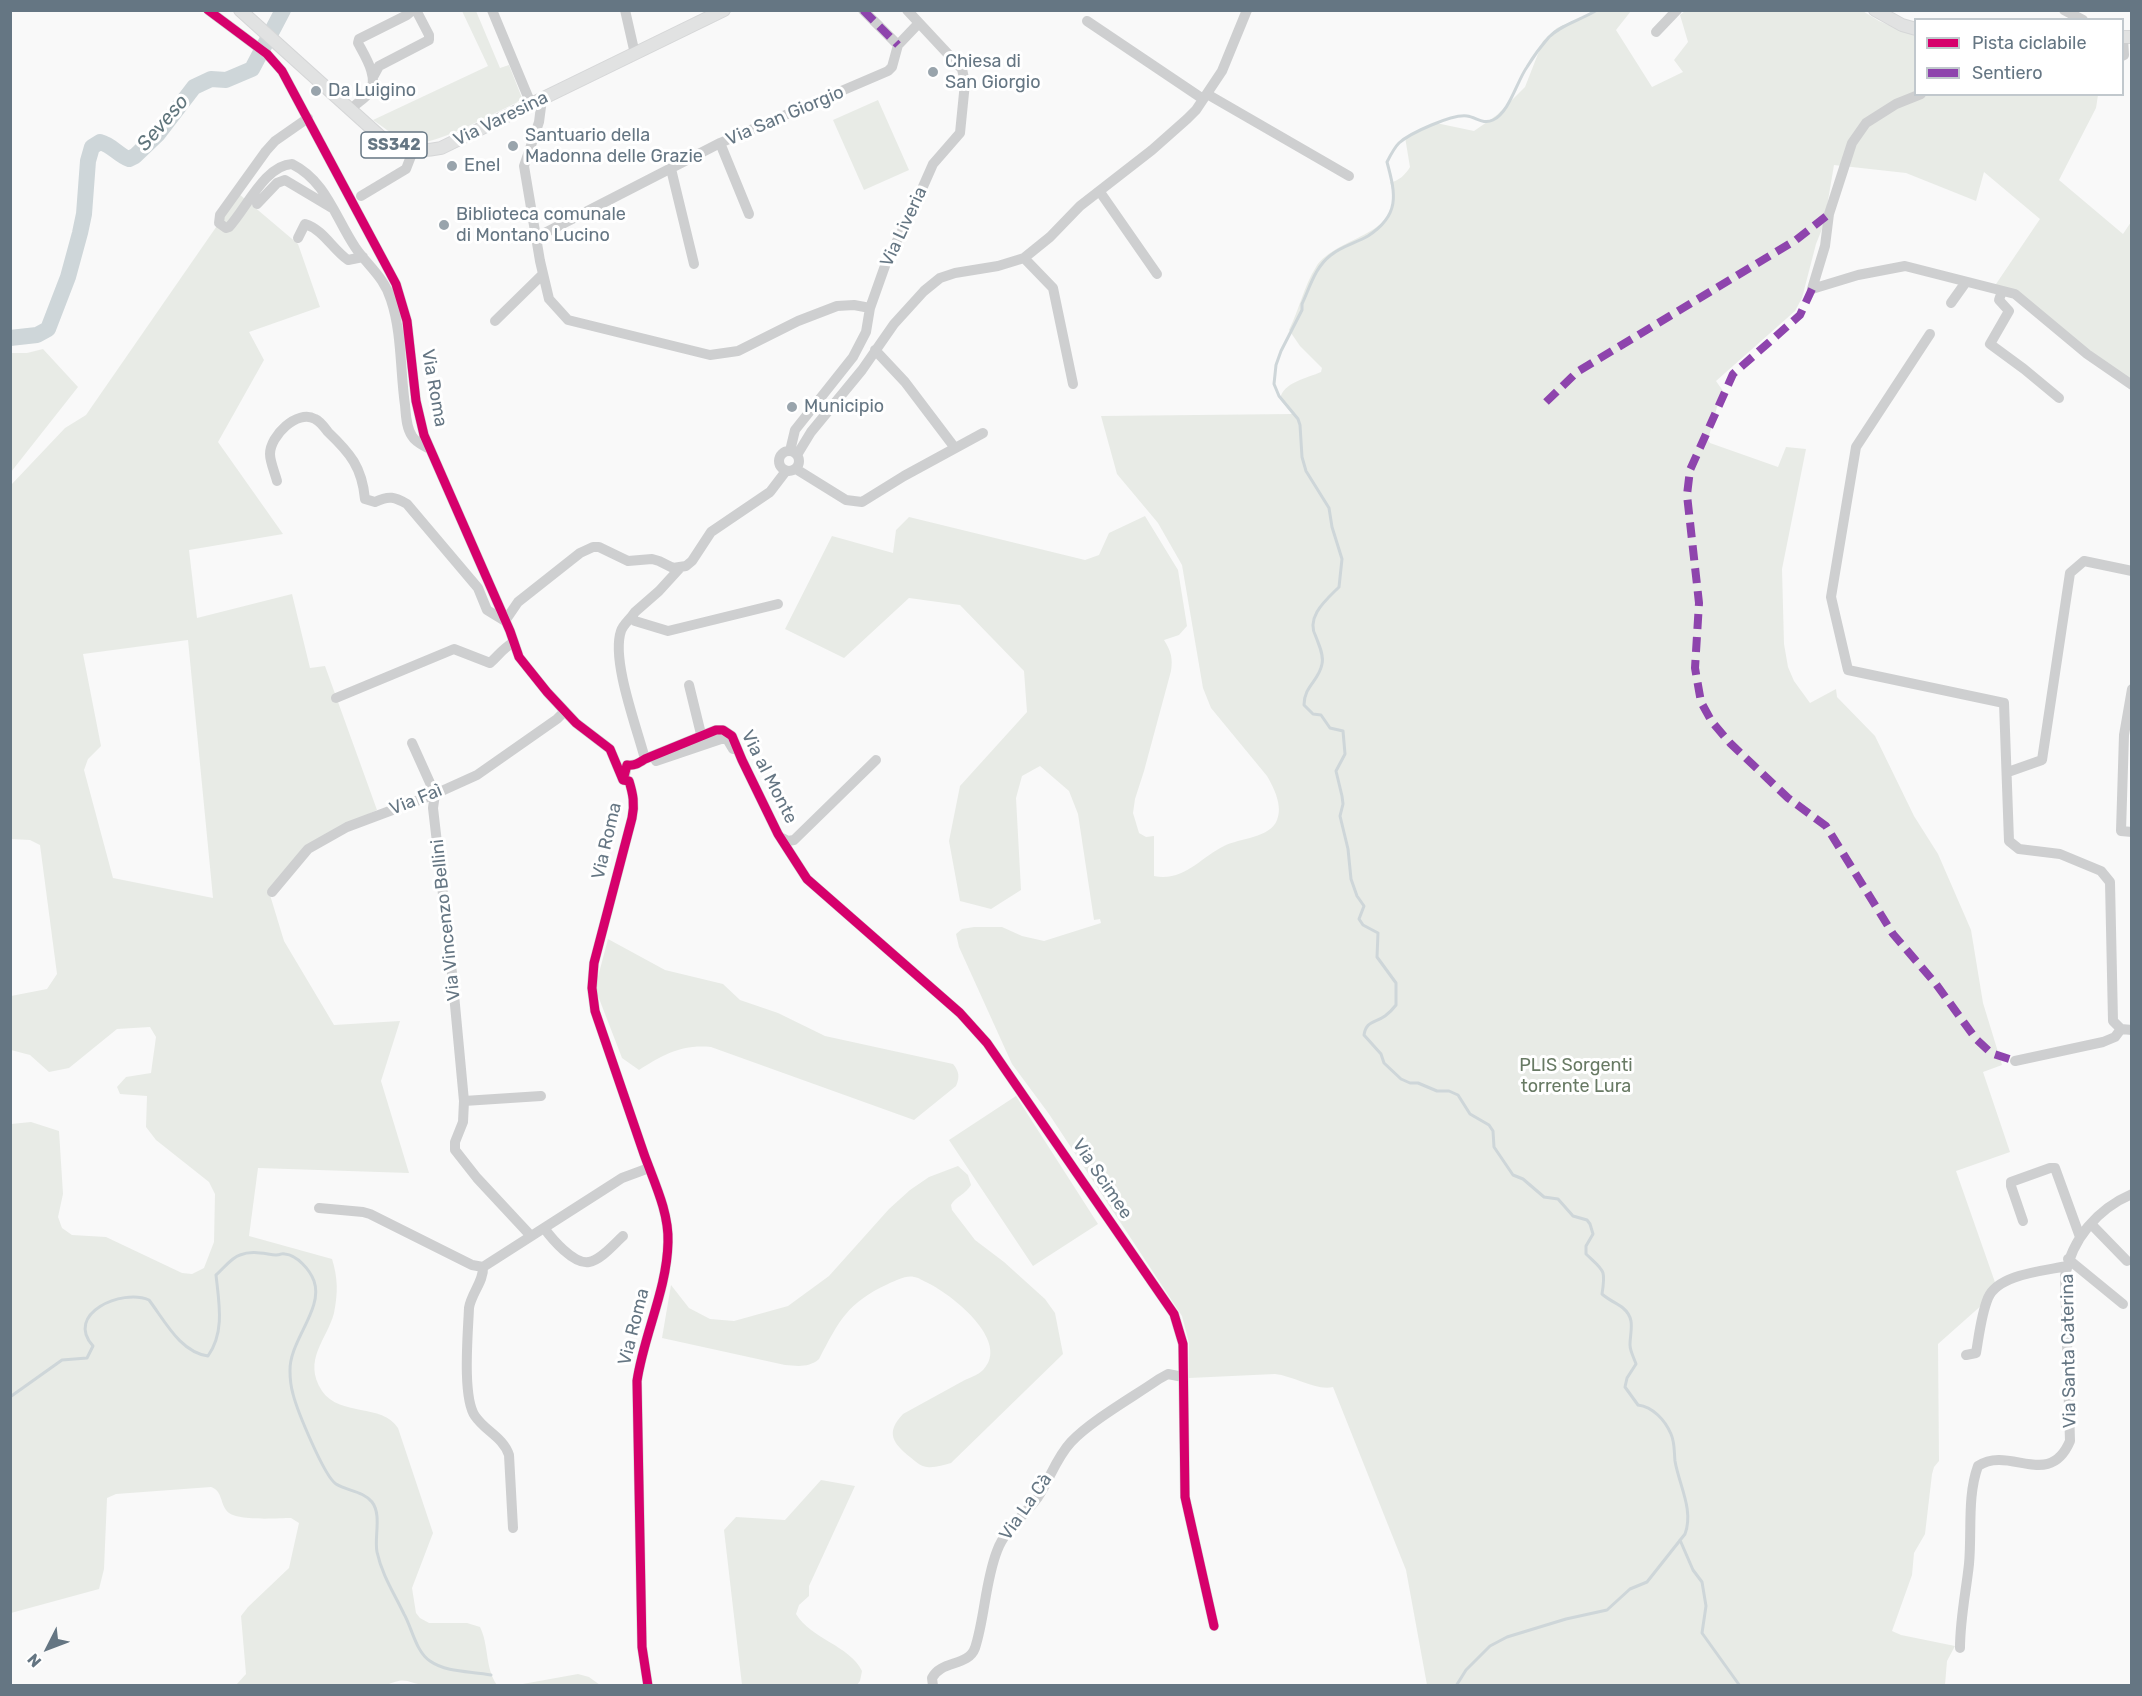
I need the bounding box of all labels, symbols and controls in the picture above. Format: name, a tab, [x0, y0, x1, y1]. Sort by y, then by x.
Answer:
legend	[1914, 18, 2124, 96]
text: Pista ciclabile	[1972, 32, 2087, 54]
place label: Chiesa di San Giorgio	[945, 51, 1040, 94]
text: Sentiero	[1972, 62, 2043, 84]
marker: Chiesa di San Giorgio	[926, 65, 940, 79]
place label: Da Luigino	[328, 80, 416, 102]
street label: Via San Giorgio	[723, 81, 847, 151]
marker: Da Luigino	[309, 84, 323, 98]
street label: Via Varesina	[450, 87, 552, 151]
water label: Seveso	[132, 90, 194, 156]
place label: Santuario della Madonna delle Grazie	[525, 125, 703, 168]
road number: SS342	[361, 132, 427, 158]
marker: Santuario della Madonna delle Grazie	[506, 139, 520, 153]
place label: Enel	[464, 155, 500, 177]
marker: Enel	[445, 159, 459, 173]
street label: Via Liveria	[876, 184, 932, 270]
place label: Biblioteca comunale di Montano Lucino	[456, 204, 626, 246]
marker: Biblioteca comunale di Montano Lucino	[437, 218, 451, 232]
street label: Via Roma	[417, 348, 451, 428]
place label: Municipio	[804, 396, 884, 418]
marker: Municipio	[785, 400, 799, 414]
street label: Via al Monte	[736, 727, 802, 827]
street label: Via Faì	[387, 780, 445, 820]
street label: Via Roma	[588, 800, 626, 882]
street label: Via Vincenzo Bellini	[427, 838, 465, 1002]
park label: PLIS Sorgenti torrente Lura	[1519, 1055, 1633, 1098]
street label: Via Scimee	[1067, 1135, 1137, 1223]
street label: Via Santa Caterina	[2057, 1273, 2081, 1429]
street label: Via Roma	[614, 1286, 654, 1368]
street label: Via La Cà	[995, 1469, 1057, 1545]
north arrow	[18, 1618, 78, 1678]
text: N	[23, 1650, 45, 1671]

